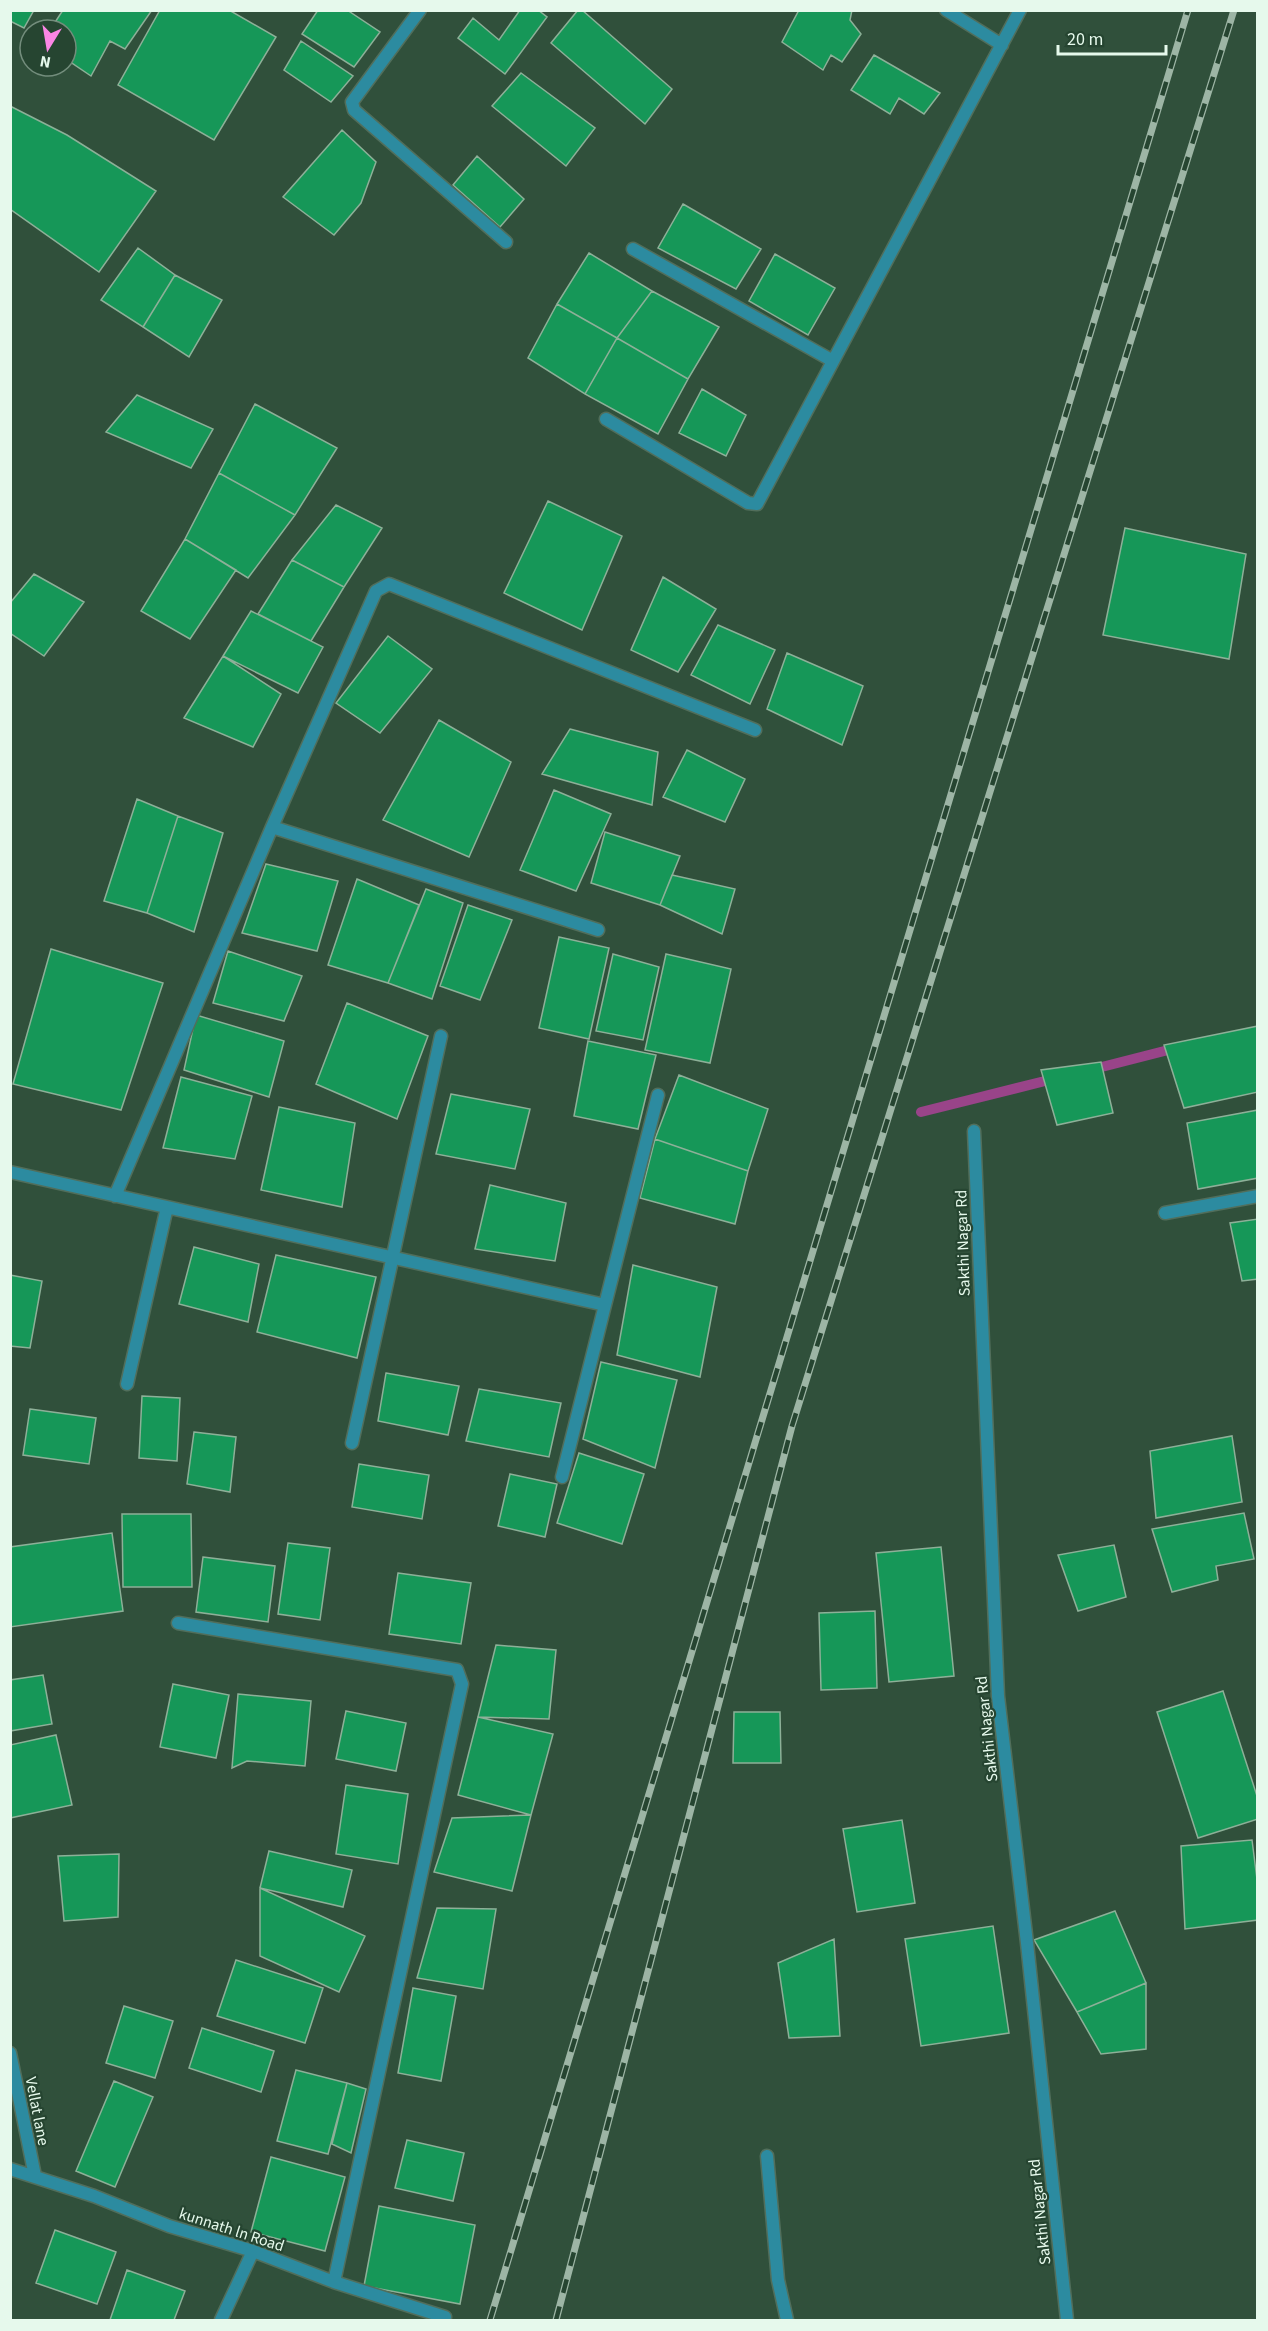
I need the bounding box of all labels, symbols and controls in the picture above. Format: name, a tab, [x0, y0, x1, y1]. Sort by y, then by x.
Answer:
north arrow	[18, 18, 78, 78]
scale bar	[1058, 18, 1166, 56]
text: 20 m	[1067, 27, 1103, 52]
text: N	[38, 50, 53, 74]
street label: Sakthi Nagar Rd	[950, 1189, 976, 1296]
street label: Sakthi Nagar Rd	[970, 1675, 1003, 1783]
street label: Vellat lane	[20, 2075, 54, 2147]
street label: Sakthi Nagar Rd	[1023, 2158, 1056, 2266]
street label: kunnath ln Road	[176, 2203, 287, 2257]

